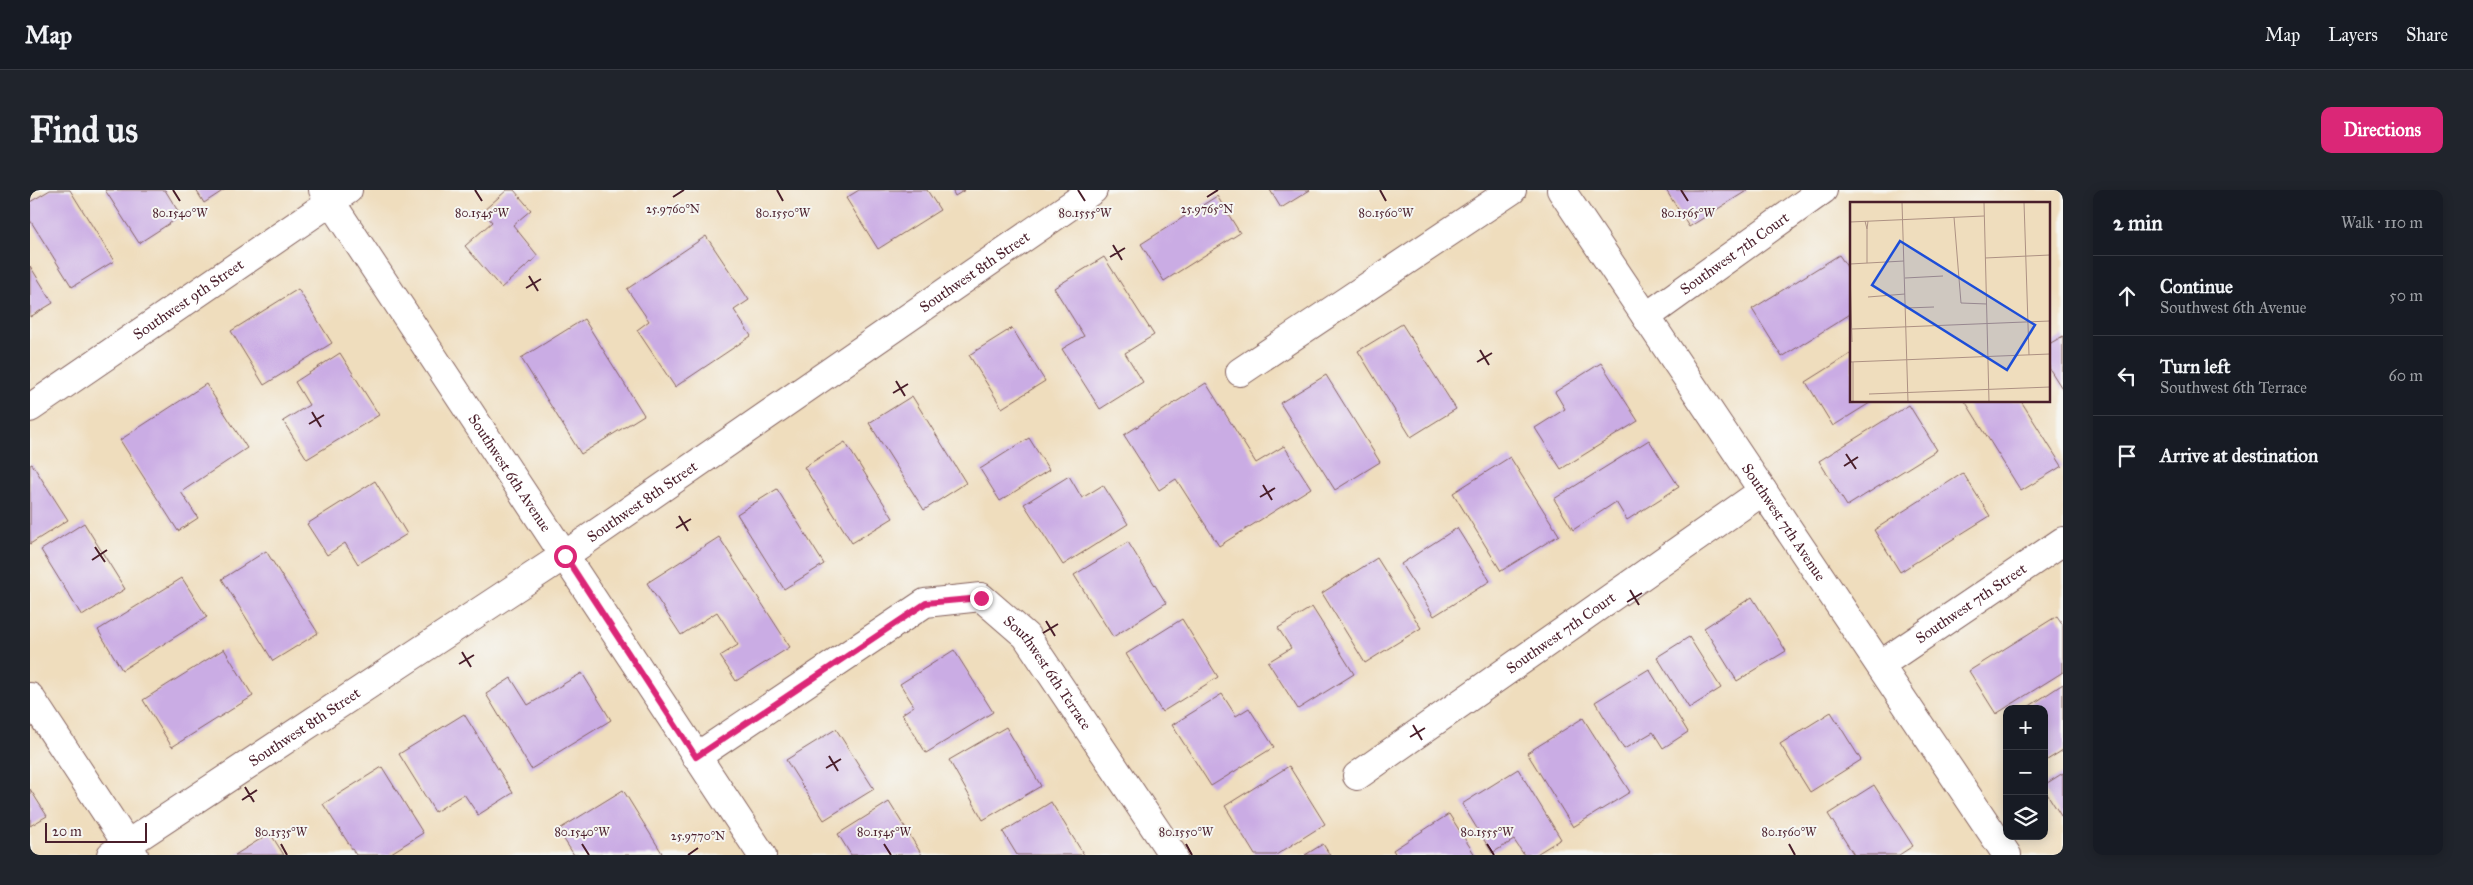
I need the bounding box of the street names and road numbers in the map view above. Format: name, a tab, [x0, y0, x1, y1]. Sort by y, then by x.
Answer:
street label: Southwest 7th Court	[1677, 208, 1793, 299]
street label: Southwest 8th Street	[916, 227, 1034, 316]
street label: Southwest 9th Street	[130, 255, 248, 344]
street label: Southwest 6th Avenue	[464, 411, 555, 535]
street label: Southwest 8th Street	[584, 457, 701, 546]
street label: Southwest 7th Avenue	[1738, 460, 1830, 584]
street label: Southwest 7th Street	[1912, 559, 2030, 647]
street label: Southwest 7th Court	[1503, 588, 1620, 678]
street label: Southwest 6th Terrace	[1000, 612, 1095, 733]
street label: Southwest 8th Street	[245, 683, 364, 770]

